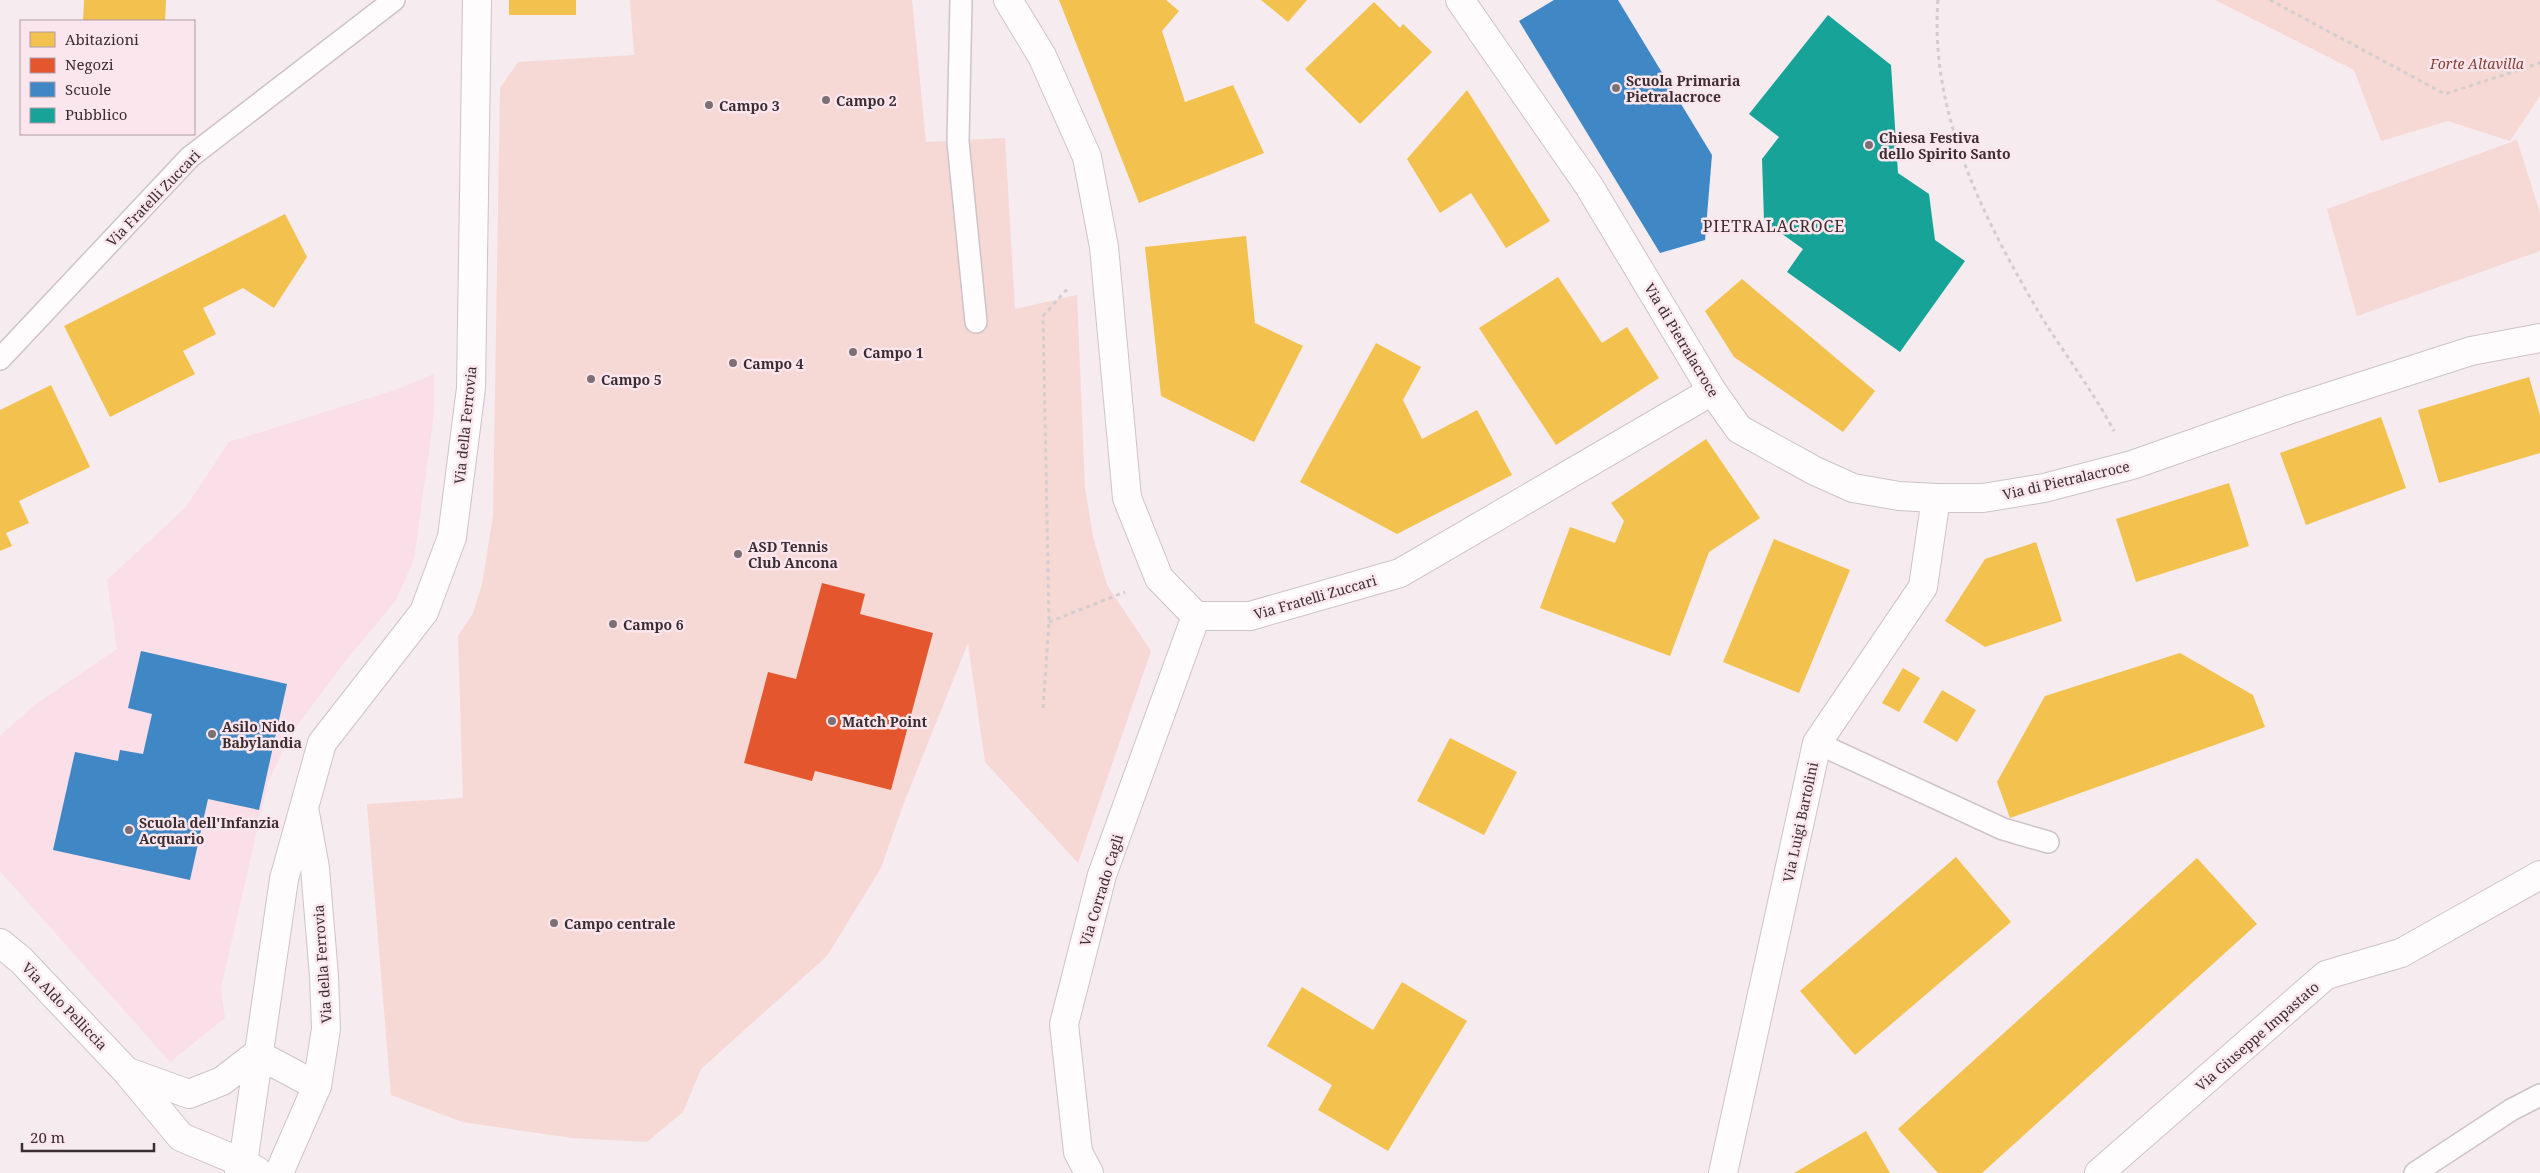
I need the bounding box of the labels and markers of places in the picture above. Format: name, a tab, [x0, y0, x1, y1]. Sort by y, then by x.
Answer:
place label: Scuola Primaria Pietralacroce	[1626, 71, 1740, 106]
marker: Scuola Primaria Pietralacroce	[1610, 82, 1622, 94]
place label: Campo 2	[836, 91, 897, 110]
marker: Campo 2	[820, 94, 832, 106]
place label: Campo 3	[719, 96, 780, 115]
marker: Campo 3	[703, 99, 715, 111]
place label: Chiesa Festiva dello Spirito Santo	[1879, 128, 2011, 163]
marker: Chiesa Festiva dello Spirito Santo	[1863, 139, 1875, 151]
place label: Campo 1	[863, 343, 924, 362]
marker: Campo 1	[847, 346, 859, 358]
place label: Campo 4	[743, 354, 804, 373]
marker: Campo 4	[727, 357, 739, 369]
place label: Campo 5	[601, 370, 662, 389]
marker: Campo 5	[585, 373, 597, 385]
place label: ASD Tennis Club Ancona	[748, 537, 838, 572]
marker: ASD Tennis Club Ancona	[732, 548, 744, 560]
place label: Campo 6	[623, 615, 684, 634]
marker: Campo 6	[607, 618, 619, 630]
place label: Match Point	[842, 712, 928, 731]
marker: Match Point	[826, 715, 838, 727]
place label: Asilo Nido Babylandia	[222, 717, 302, 752]
marker: Asilo Nido Babylandia	[206, 728, 218, 740]
place label: Scuola dell'Infanzia Acquario	[139, 813, 280, 848]
marker: Scuola dell'Infanzia Acquario	[123, 824, 135, 836]
place label: Campo centrale	[564, 914, 676, 933]
marker: Campo centrale	[548, 917, 560, 929]

